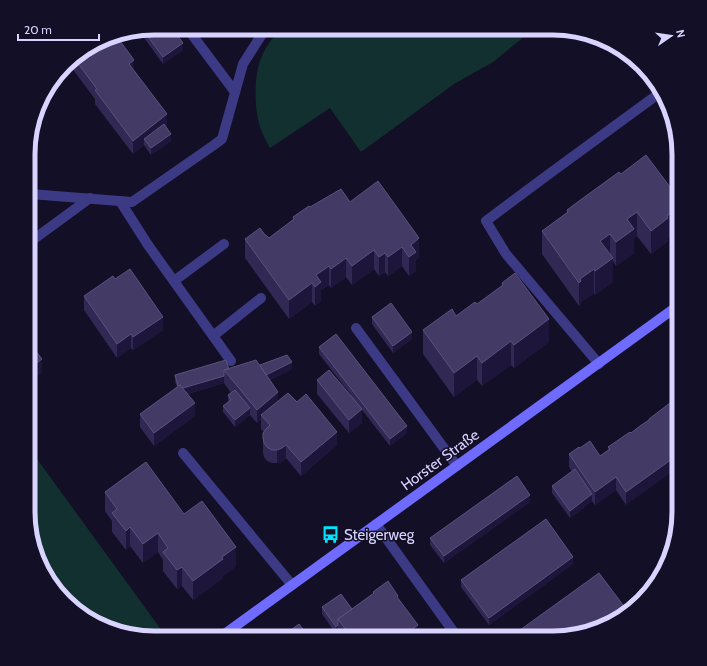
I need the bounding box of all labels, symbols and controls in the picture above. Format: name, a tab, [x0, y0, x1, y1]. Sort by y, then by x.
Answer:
scale bar	[18, 16, 99, 42]
north arrow	[651, 16, 691, 56]
text: 20 m	[24, 22, 52, 37]
text: N	[673, 28, 688, 39]
street label: Horster Straße	[397, 425, 483, 494]
bus stop icon: Steigerweg	[321, 525, 341, 545]
place label: Steigerweg	[344, 526, 415, 544]

